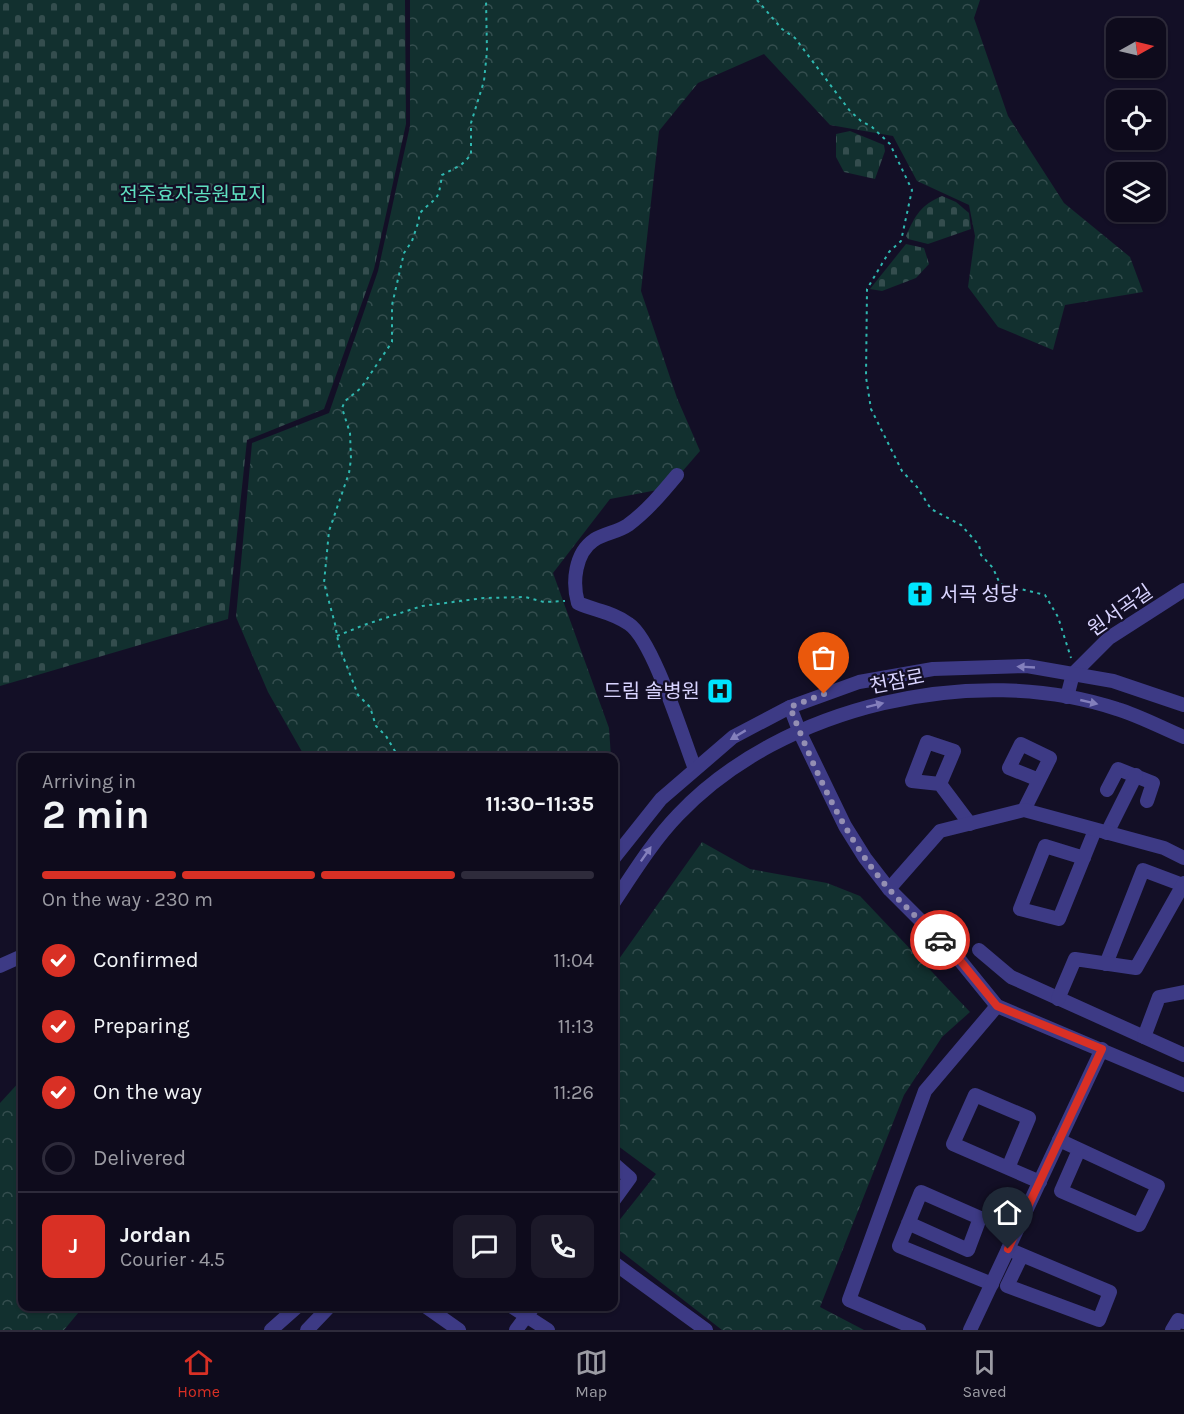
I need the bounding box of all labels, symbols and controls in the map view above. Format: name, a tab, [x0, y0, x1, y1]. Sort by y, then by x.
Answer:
north arrow	[1106, 18, 1166, 78]
map controls	[1106, 18, 1166, 222]
button: locate	[1106, 90, 1166, 150]
button: layers	[1106, 162, 1166, 222]
park label: 전주효자공원묘지	[119, 183, 267, 206]
church icon: 서곡 성당	[905, 579, 935, 609]
street label: 원서곡길	[1084, 580, 1157, 641]
place label: 서곡 성당	[940, 583, 1018, 606]
pin	[798, 632, 849, 694]
icon: bag	[807, 641, 840, 674]
one-way arrow	[1016, 662, 1035, 672]
street label: 천잠로	[868, 665, 926, 698]
hospital icon: 드림 솔병원	[705, 676, 735, 706]
place label: 드림 솔병원	[603, 680, 700, 703]
one-way arrow	[1080, 698, 1098, 708]
one-way arrow	[866, 699, 885, 709]
one-way arrow	[729, 730, 746, 740]
text: Arriving in	[42, 770, 136, 793]
text: 11:30–11:35	[485, 791, 594, 817]
text: 2 min	[42, 792, 150, 838]
one-way arrow	[640, 846, 652, 862]
text: On the way · 230 m	[42, 888, 213, 911]
courier	[910, 910, 970, 970]
icon: car	[924, 924, 957, 957]
icon: check	[42, 944, 75, 977]
text: Confirmed	[93, 947, 199, 973]
text: 11:04	[553, 949, 594, 972]
icon: check	[42, 1010, 75, 1043]
text: Preparing	[93, 1013, 190, 1039]
text: 11:13	[558, 1015, 594, 1038]
icon: check	[42, 1076, 75, 1109]
text: On the way	[93, 1079, 202, 1105]
text: 11:26	[553, 1081, 594, 1104]
text: Delivered	[93, 1145, 186, 1171]
pin	[982, 1187, 1033, 1249]
icon: home	[991, 1196, 1024, 1229]
button: chat	[453, 1215, 516, 1278]
button: phone	[531, 1215, 594, 1278]
text: Jordan	[120, 1222, 191, 1248]
text: J	[69, 1233, 78, 1259]
text: Courier · 4.5	[120, 1248, 225, 1271]
tab: Home	[177, 1346, 220, 1401]
tab: Map	[575, 1346, 608, 1401]
tab: Saved	[962, 1346, 1007, 1401]

